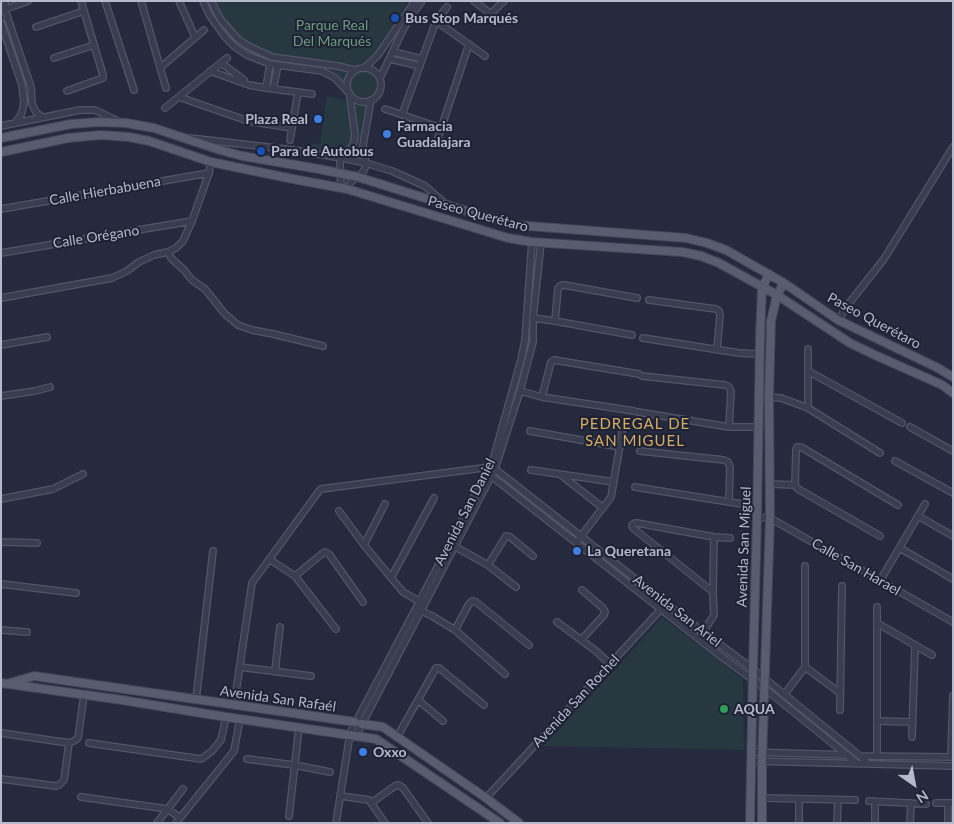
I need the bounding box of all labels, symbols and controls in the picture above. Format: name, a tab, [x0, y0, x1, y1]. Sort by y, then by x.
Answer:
place label: Bus Stop Marqués	[405, 10, 518, 26]
marker: Bus Stop Marqués	[389, 12, 401, 24]
park label: Parque Real Del Marqués	[293, 17, 371, 49]
place label: Plaza Real	[245, 111, 308, 127]
marker: Plaza Real	[312, 113, 324, 125]
place label: Farmacia Guadalajara	[397, 118, 471, 150]
marker: Farmacia Guadalajara	[381, 128, 393, 140]
place label: Para de Autobus	[271, 143, 374, 159]
marker: Para de Autobus	[255, 145, 267, 157]
street label: Calle Hierbabuena	[48, 173, 162, 209]
street label: Paseo Querétaro	[426, 193, 530, 235]
street label: Calle Orégano	[52, 222, 140, 252]
street label: Paseo Querétaro	[824, 289, 924, 353]
district label: PEDREGAL DE SAN MIGUEL	[578, 415, 692, 450]
street label: Avenida San Daniel	[431, 456, 499, 568]
street label: Avenida San Miguel	[733, 486, 755, 608]
street label: Calle San Harael	[809, 535, 903, 599]
place label: La Queretana	[587, 543, 671, 559]
marker: La Queretana	[571, 545, 583, 557]
street label: Avenida San Ariel	[630, 571, 724, 651]
street label: Avenida San Rochel	[529, 651, 623, 751]
street label: Avenida San Rafaél	[219, 683, 337, 715]
place label: AQUA	[734, 701, 775, 717]
marker: AQUA	[718, 703, 730, 715]
place label: Oxxo	[373, 744, 406, 760]
marker: Oxxo	[357, 746, 369, 758]
north arrow	[889, 759, 939, 809]
text: N	[913, 787, 932, 807]

